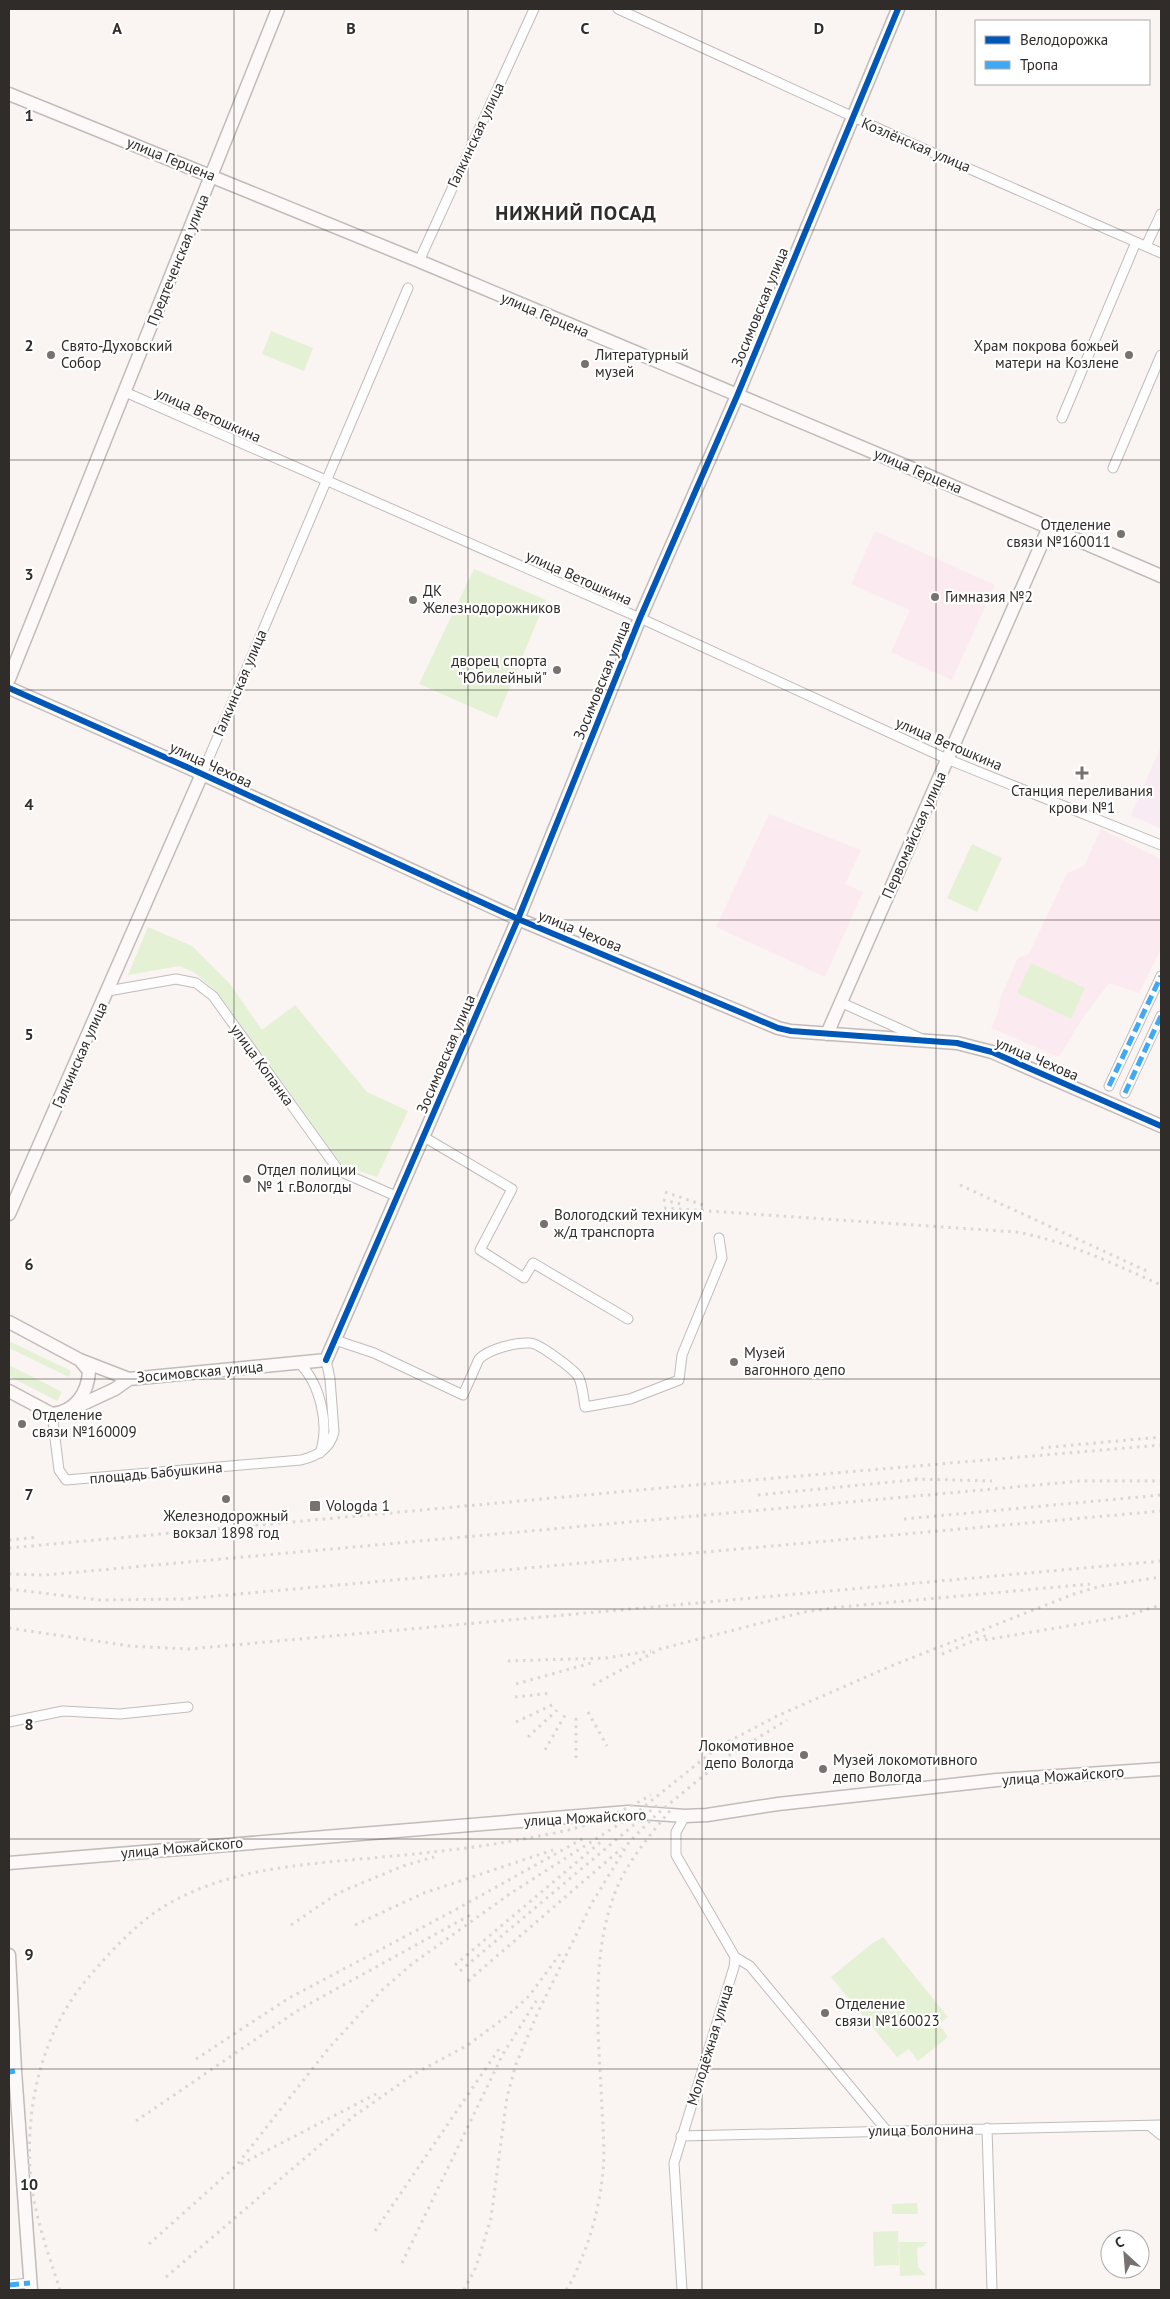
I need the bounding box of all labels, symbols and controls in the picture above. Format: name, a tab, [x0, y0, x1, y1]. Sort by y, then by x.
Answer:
text: A	[112, 18, 122, 38]
text: B	[346, 18, 356, 38]
text: C	[581, 18, 590, 38]
text: D	[814, 18, 824, 38]
legend	[975, 20, 1150, 85]
text: Велодорожка	[1020, 30, 1108, 49]
text: Тропа	[1020, 55, 1058, 74]
street label: Галкинская улица	[443, 79, 508, 191]
text: 1	[24, 105, 34, 125]
street label: Козлёнская улица	[859, 113, 974, 176]
street label: улица Герцена	[124, 132, 218, 185]
street label: Предтеченская улица	[142, 191, 213, 329]
district label: НИЖНИЙ ПОСАД	[495, 200, 657, 226]
street label: Зосимовская улица	[727, 244, 792, 369]
street label: улица Герцена	[498, 287, 592, 342]
text: 2	[24, 335, 34, 355]
place label: Свято-Духовский Собор	[61, 336, 172, 372]
place label: Храм покрова божьей матери на Козлене	[974, 336, 1119, 372]
place label: Литературный музей	[594, 345, 689, 381]
marker: Свято-Духовский Собор	[45, 349, 57, 361]
marker: Храм покрова божьей матери на Козлене	[1123, 349, 1135, 361]
marker: Литературный музей	[579, 358, 591, 370]
street label: улица Ветошкина	[152, 383, 264, 446]
street label: улица Герцена	[871, 443, 965, 498]
place label: Отделение связи №160011	[1006, 515, 1111, 551]
marker: Отделение связи №160011	[1115, 528, 1127, 540]
street label: улица Ветошкина	[523, 546, 635, 609]
text: 3	[24, 564, 34, 584]
place label: ДК Железнодорожников	[422, 581, 561, 617]
place label: Гимназия №2	[945, 587, 1033, 606]
marker: Гимназия №2	[929, 591, 941, 603]
marker: ДК Железнодорожников	[407, 594, 419, 606]
street label: Зосимовская улица	[569, 617, 634, 742]
street label: Галкинская улица	[209, 627, 271, 739]
place label: дворец спорта "Юбилейный"	[451, 651, 547, 687]
marker: дворец спорта "Юбилейный"	[551, 664, 563, 676]
street label: улица Ветошкина	[893, 712, 1006, 775]
street label: улица Чехова	[167, 737, 256, 792]
marker: Станция переливания крови №1	[1075, 766, 1089, 780]
street label: Первомайская улица	[877, 768, 950, 901]
place label: Станция переливания крови №1	[1011, 781, 1153, 817]
text: 4	[24, 794, 34, 814]
street label: улица Чехова	[535, 905, 625, 956]
street label: Зосимовская улица	[412, 992, 479, 1116]
street label: Галкинская улица	[48, 999, 111, 1111]
street label: улица Копанка	[226, 1020, 298, 1109]
text: 5	[24, 1024, 34, 1044]
street label: улица Чехова	[993, 1032, 1082, 1085]
place label: Отдел полиции № 1 г.Вологды	[257, 1160, 356, 1196]
marker: Отдел полиции № 1 г.Вологды	[241, 1173, 253, 1185]
place label: Вологодский техникум ж/д транспорта	[554, 1205, 703, 1241]
marker: Вологодский техникум ж/д транспорта	[538, 1218, 550, 1230]
text: 6	[24, 1254, 34, 1274]
place label: Музей вагонного депо	[744, 1343, 846, 1379]
marker: Музей вагонного депо	[728, 1356, 740, 1368]
street label: Зосимовская улица	[136, 1357, 264, 1387]
place label: Отделение связи №160009	[32, 1405, 137, 1441]
marker: Отделение связи №160009	[16, 1418, 28, 1430]
street label: площадь Бабушкина	[89, 1457, 223, 1488]
text: 7	[24, 1484, 34, 1504]
marker: Железнодорожный вокзал 1898 год	[220, 1493, 232, 1505]
place label: Vologda 1	[325, 1496, 390, 1515]
marker: Vologda 1	[308, 1499, 322, 1513]
place label: Железнодорожный вокзал 1898 год	[163, 1506, 288, 1542]
text: 8	[24, 1714, 34, 1734]
place label: Локомотивное депо Вологда	[698, 1736, 794, 1772]
marker: Локомотивное депо Вологда	[798, 1749, 810, 1761]
place label: Музей локомотивного депо Вологда	[833, 1750, 978, 1786]
street label: улица Можайского	[1001, 1762, 1125, 1789]
marker: Музей локомотивного депо Вологда	[817, 1763, 829, 1775]
street label: улица Можайского	[523, 1805, 647, 1830]
street label: улица Можайского	[120, 1833, 244, 1862]
text: 9	[24, 1944, 34, 1964]
street label: Молодёжная улица	[682, 1982, 737, 2108]
place label: Отделение связи №160023	[835, 1994, 940, 2030]
marker: Отделение связи №160023	[819, 2007, 831, 2019]
street label: улица Болонина	[868, 2119, 974, 2140]
text: 10	[20, 2174, 38, 2194]
north arrow	[1100, 2229, 1150, 2279]
text: С	[1112, 2232, 1127, 2252]

